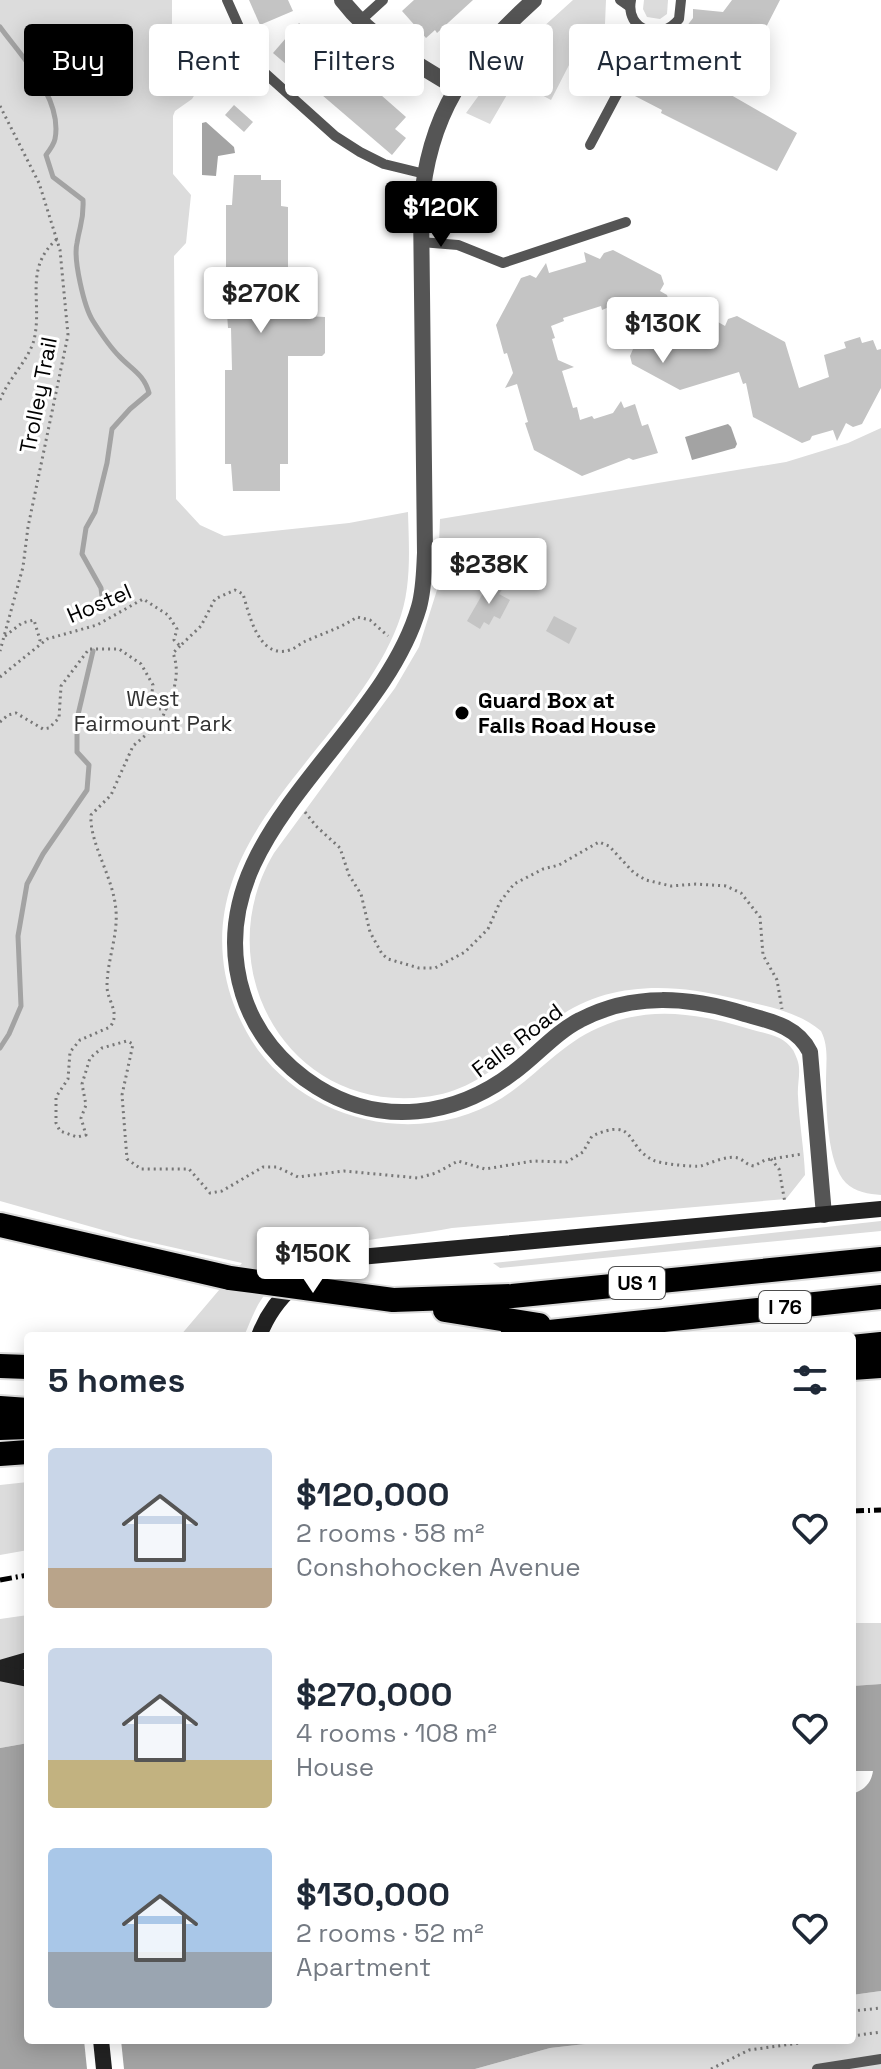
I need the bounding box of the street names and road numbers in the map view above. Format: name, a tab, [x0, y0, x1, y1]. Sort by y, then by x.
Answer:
street label: Trolley Trail	[13, 335, 63, 455]
street label: Hostel	[62, 577, 136, 629]
street label: Falls Road	[466, 997, 568, 1083]
road number: US 1	[609, 1267, 665, 1299]
road number: I 76	[759, 1291, 811, 1323]

